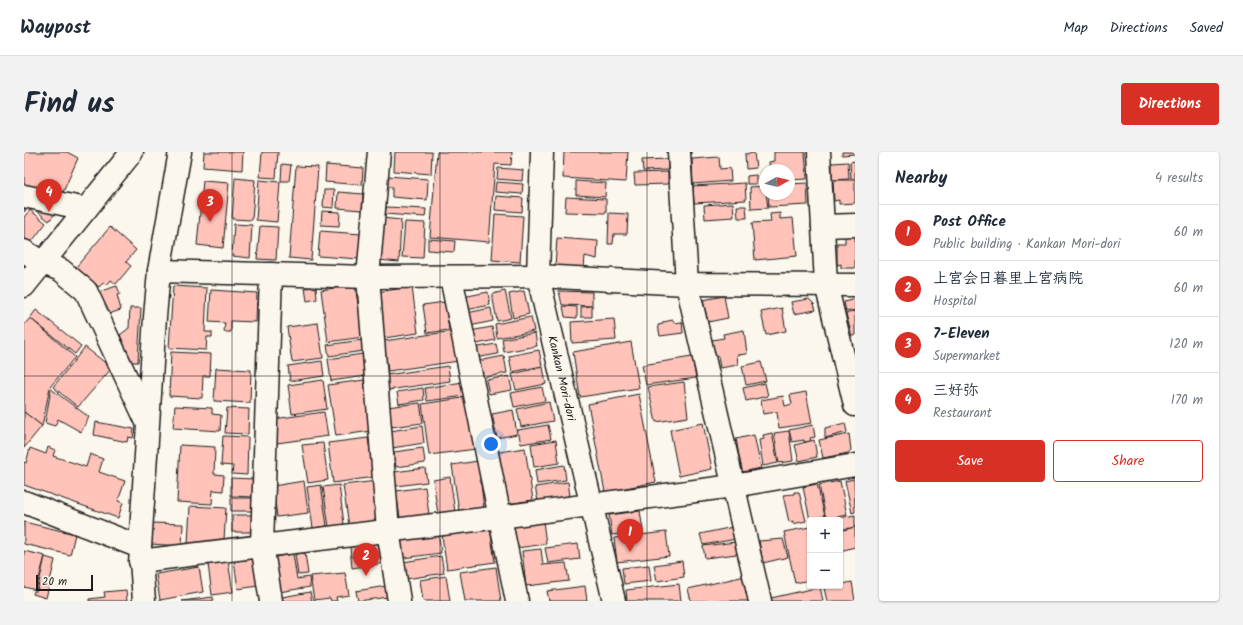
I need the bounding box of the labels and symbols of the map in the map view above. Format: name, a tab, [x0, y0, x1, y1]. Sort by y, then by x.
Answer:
north arrow	[759, 164, 795, 200]
pin: 4	[36, 179, 62, 212]
pin: 3	[197, 189, 223, 222]
street label: Kankan Mori-dori	[542, 334, 581, 424]
your location	[481, 434, 501, 454]
pin: 1	[617, 519, 643, 552]
pin: 2	[353, 543, 379, 576]
scale bar	[36, 573, 93, 592]

